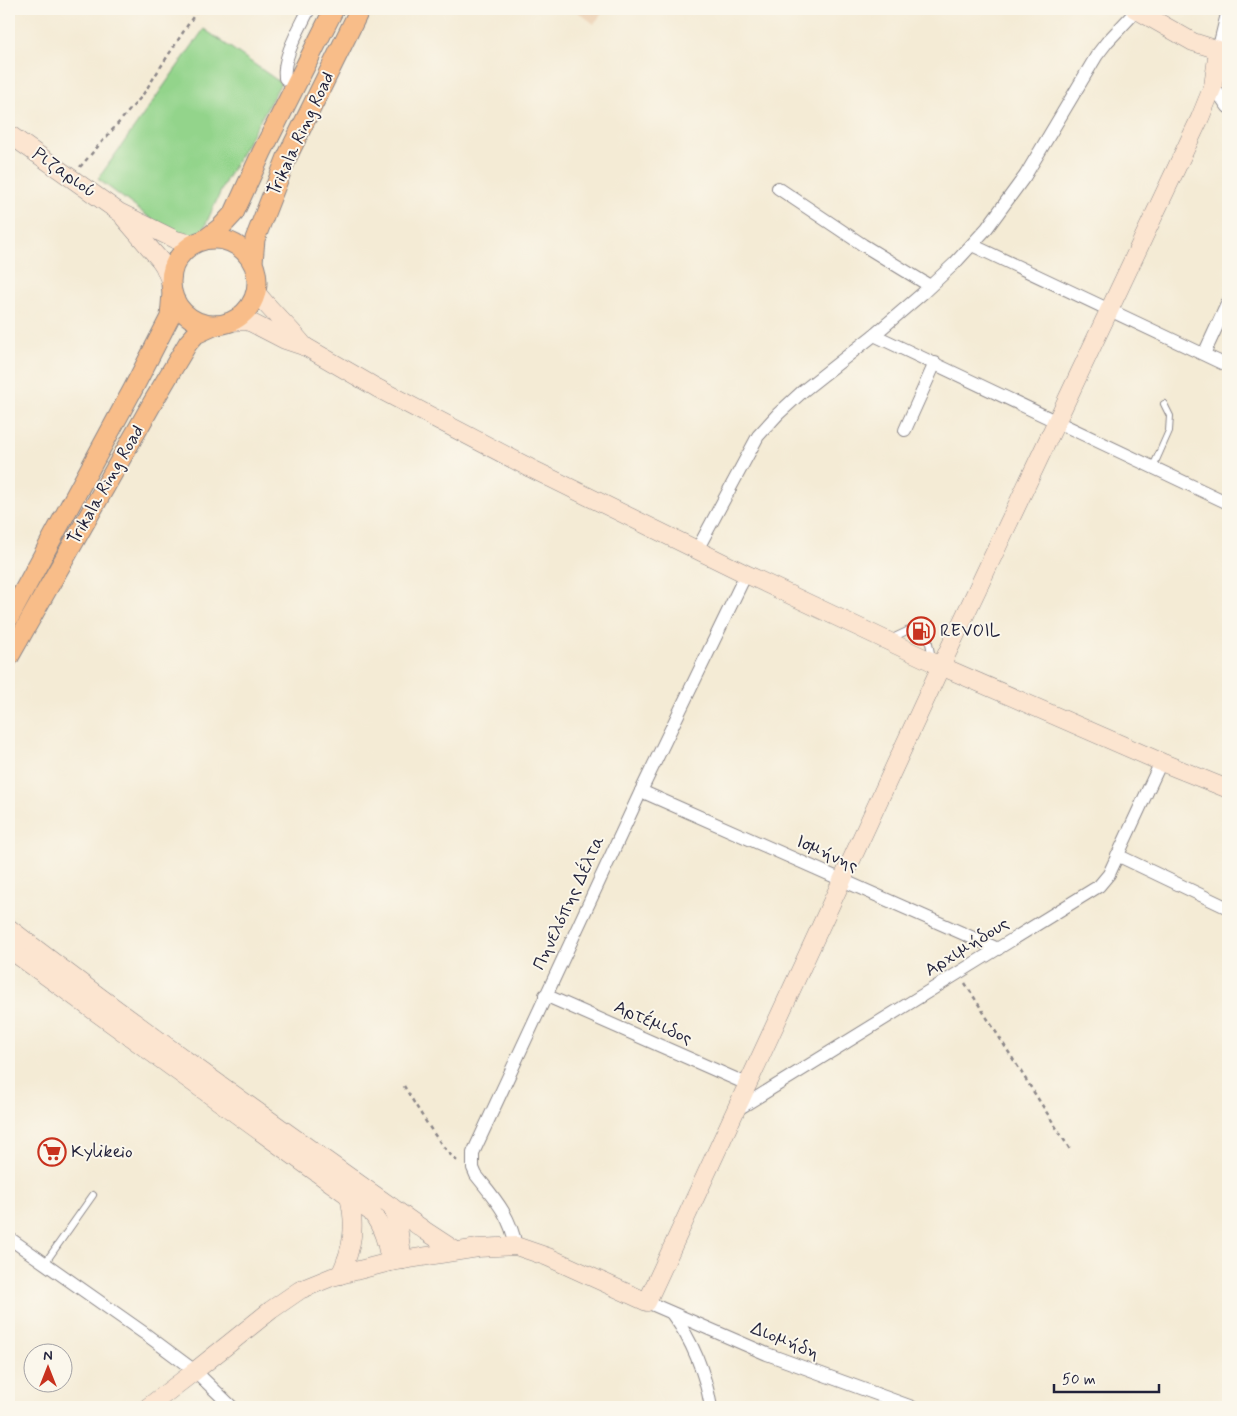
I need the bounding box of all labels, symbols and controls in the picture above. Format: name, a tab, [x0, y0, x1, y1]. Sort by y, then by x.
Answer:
street label: Trikala Ring Road	[262, 68, 340, 200]
street label: Ριζαριού	[27, 142, 101, 204]
street label: Trikala Ring Road	[62, 421, 150, 549]
fuel station icon: REVOIL	[906, 616, 936, 646]
place label: REVOIL	[940, 619, 1001, 643]
street label: Ισμήνης	[792, 830, 862, 878]
street label: Πηνελόπης Δέλτα	[526, 832, 611, 974]
street label: Αρχιμήδους	[920, 912, 1014, 982]
street label: Αρτέμιδος	[610, 994, 696, 1051]
supermarket icon: Kylikeio	[37, 1137, 67, 1167]
place label: Kylikeio	[71, 1140, 133, 1164]
street label: Διομήδη	[747, 1316, 823, 1366]
north arrow	[22, 1344, 72, 1394]
text: N	[43, 1347, 53, 1365]
scale bar	[1054, 1361, 1160, 1393]
text: 50 m	[1062, 1370, 1096, 1390]

